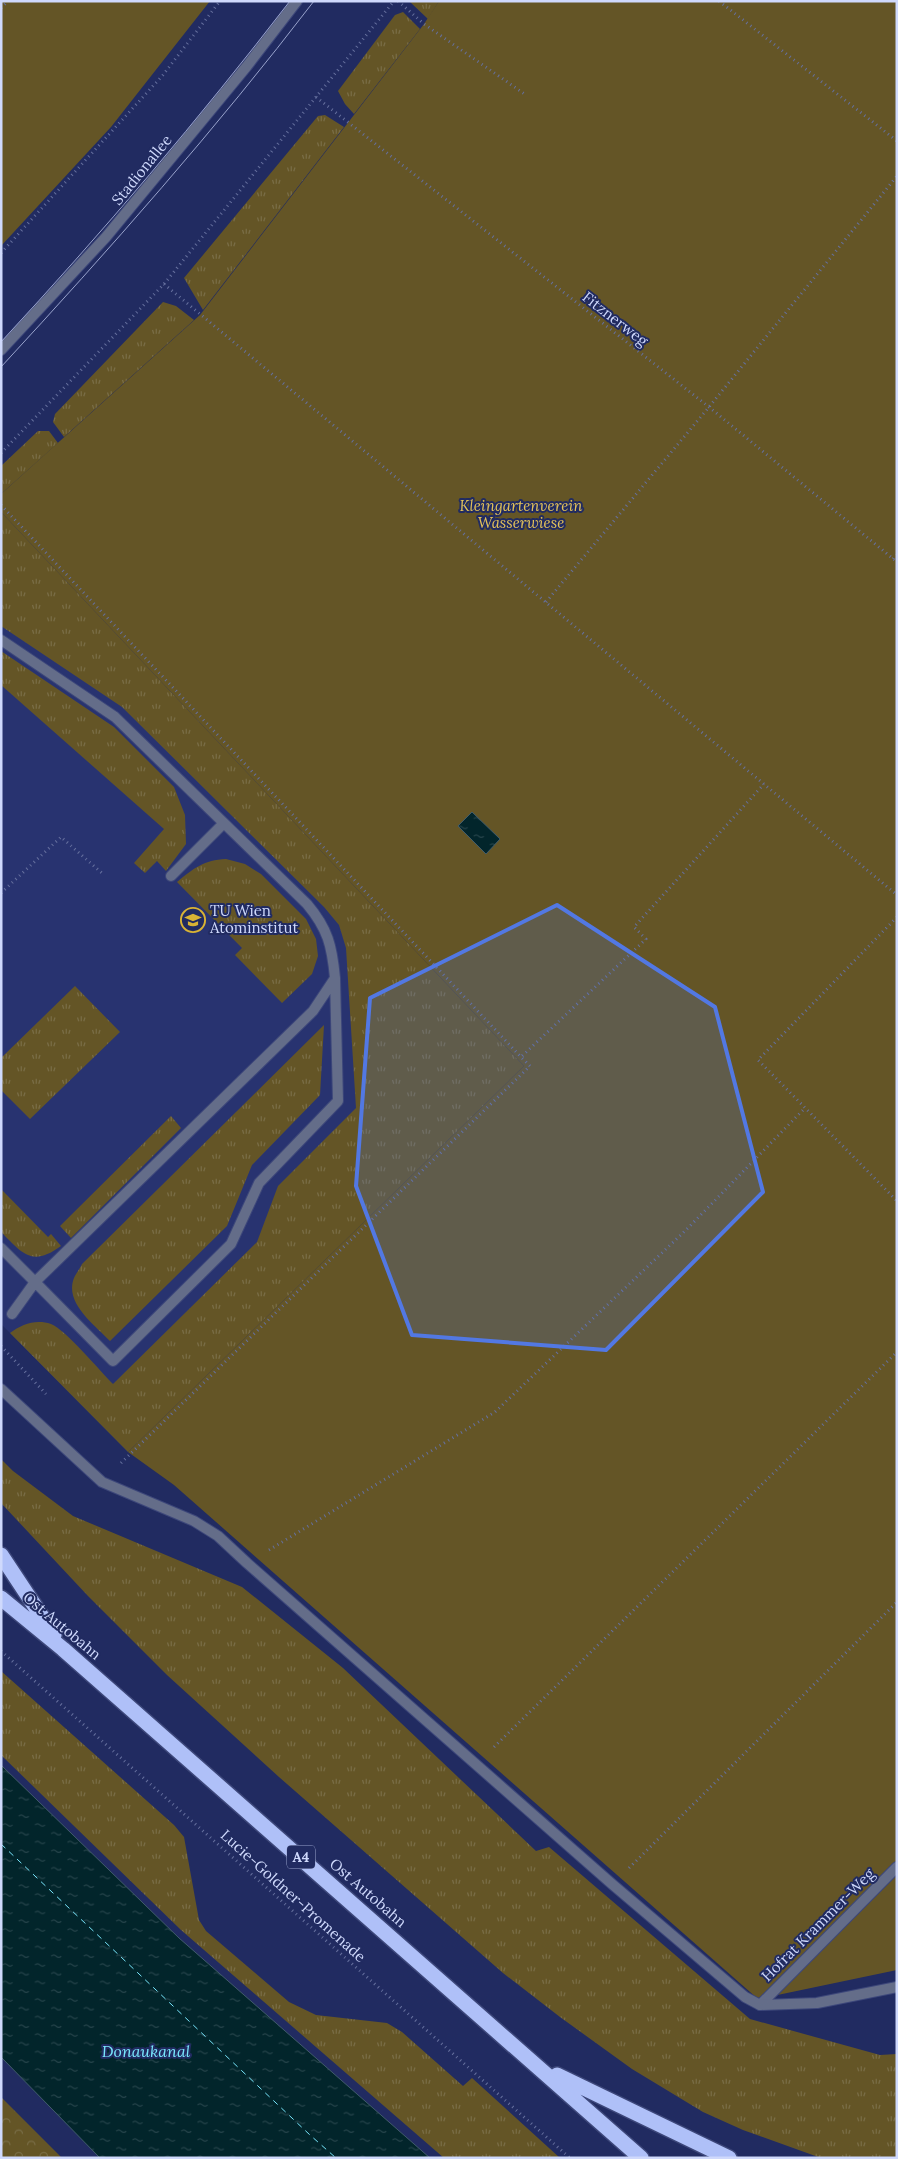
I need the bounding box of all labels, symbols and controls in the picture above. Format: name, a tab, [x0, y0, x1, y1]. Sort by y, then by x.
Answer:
street label: Stadionallee	[107, 131, 176, 209]
street label: Fitznerweg	[579, 287, 652, 351]
park label: Kleingartenverein Wasserwiese	[459, 496, 583, 532]
place label: TU Wien Atominstitut	[209, 901, 299, 937]
school or university icon: TU Wien Atominstitut	[180, 907, 206, 933]
street label: Ost Autobahn	[19, 1587, 105, 1664]
street label: Lucie-Goldner-Promenade	[217, 1825, 370, 1966]
road number: A4	[287, 1845, 315, 1868]
street label: Ost Autobahn	[326, 1854, 411, 1931]
street label: Hofrat Krammer-Weg	[757, 1864, 879, 1985]
water label: Donaukanal	[102, 2041, 191, 2061]

